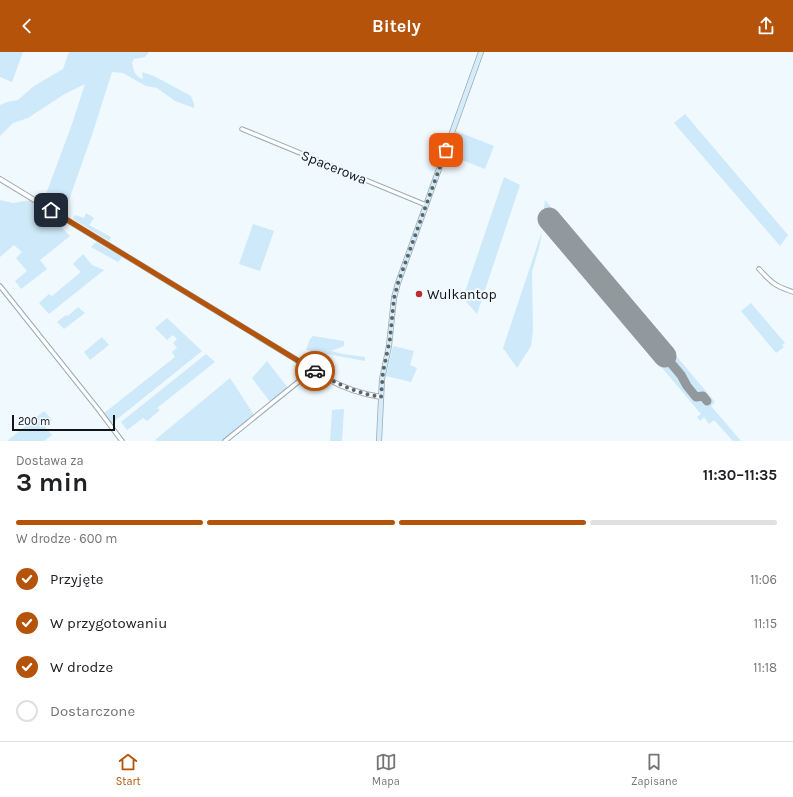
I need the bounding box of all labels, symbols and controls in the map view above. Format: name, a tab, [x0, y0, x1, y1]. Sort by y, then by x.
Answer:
icon: back	[16, 15, 38, 37]
text: Bitely	[372, 15, 421, 37]
icon: share	[755, 15, 777, 37]
pin	[429, 133, 463, 167]
icon: bag	[435, 139, 457, 161]
street label: Spacerowa	[298, 147, 369, 188]
pin	[34, 193, 68, 227]
icon: home	[40, 199, 62, 221]
place label: Wulkantop	[427, 286, 497, 303]
marker: Wulkantop	[414, 289, 424, 299]
courier	[295, 351, 335, 391]
icon: car	[304, 360, 326, 382]
scale bar	[12, 413, 115, 432]
text: 200 m	[18, 415, 50, 428]
text: Dostawa za	[16, 453, 84, 468]
text: 11:30–11:35	[703, 466, 777, 484]
text: 3 min	[16, 467, 88, 498]
text: W drodze · 600 m	[16, 531, 117, 546]
icon: check	[16, 568, 38, 590]
text: Przyjęte	[50, 570, 104, 588]
text: 11:06	[750, 572, 777, 587]
icon: check	[16, 612, 38, 634]
text: W przygotowaniu	[50, 614, 167, 632]
text: 11:15	[754, 616, 777, 631]
icon: check	[16, 656, 38, 678]
text: W drodze	[50, 658, 113, 676]
text: 11:18	[753, 660, 777, 675]
text: Dostarczone	[50, 702, 135, 720]
tab: Start	[116, 751, 141, 788]
tab: Mapa	[372, 751, 400, 788]
tab: Zapisane	[631, 751, 677, 788]

